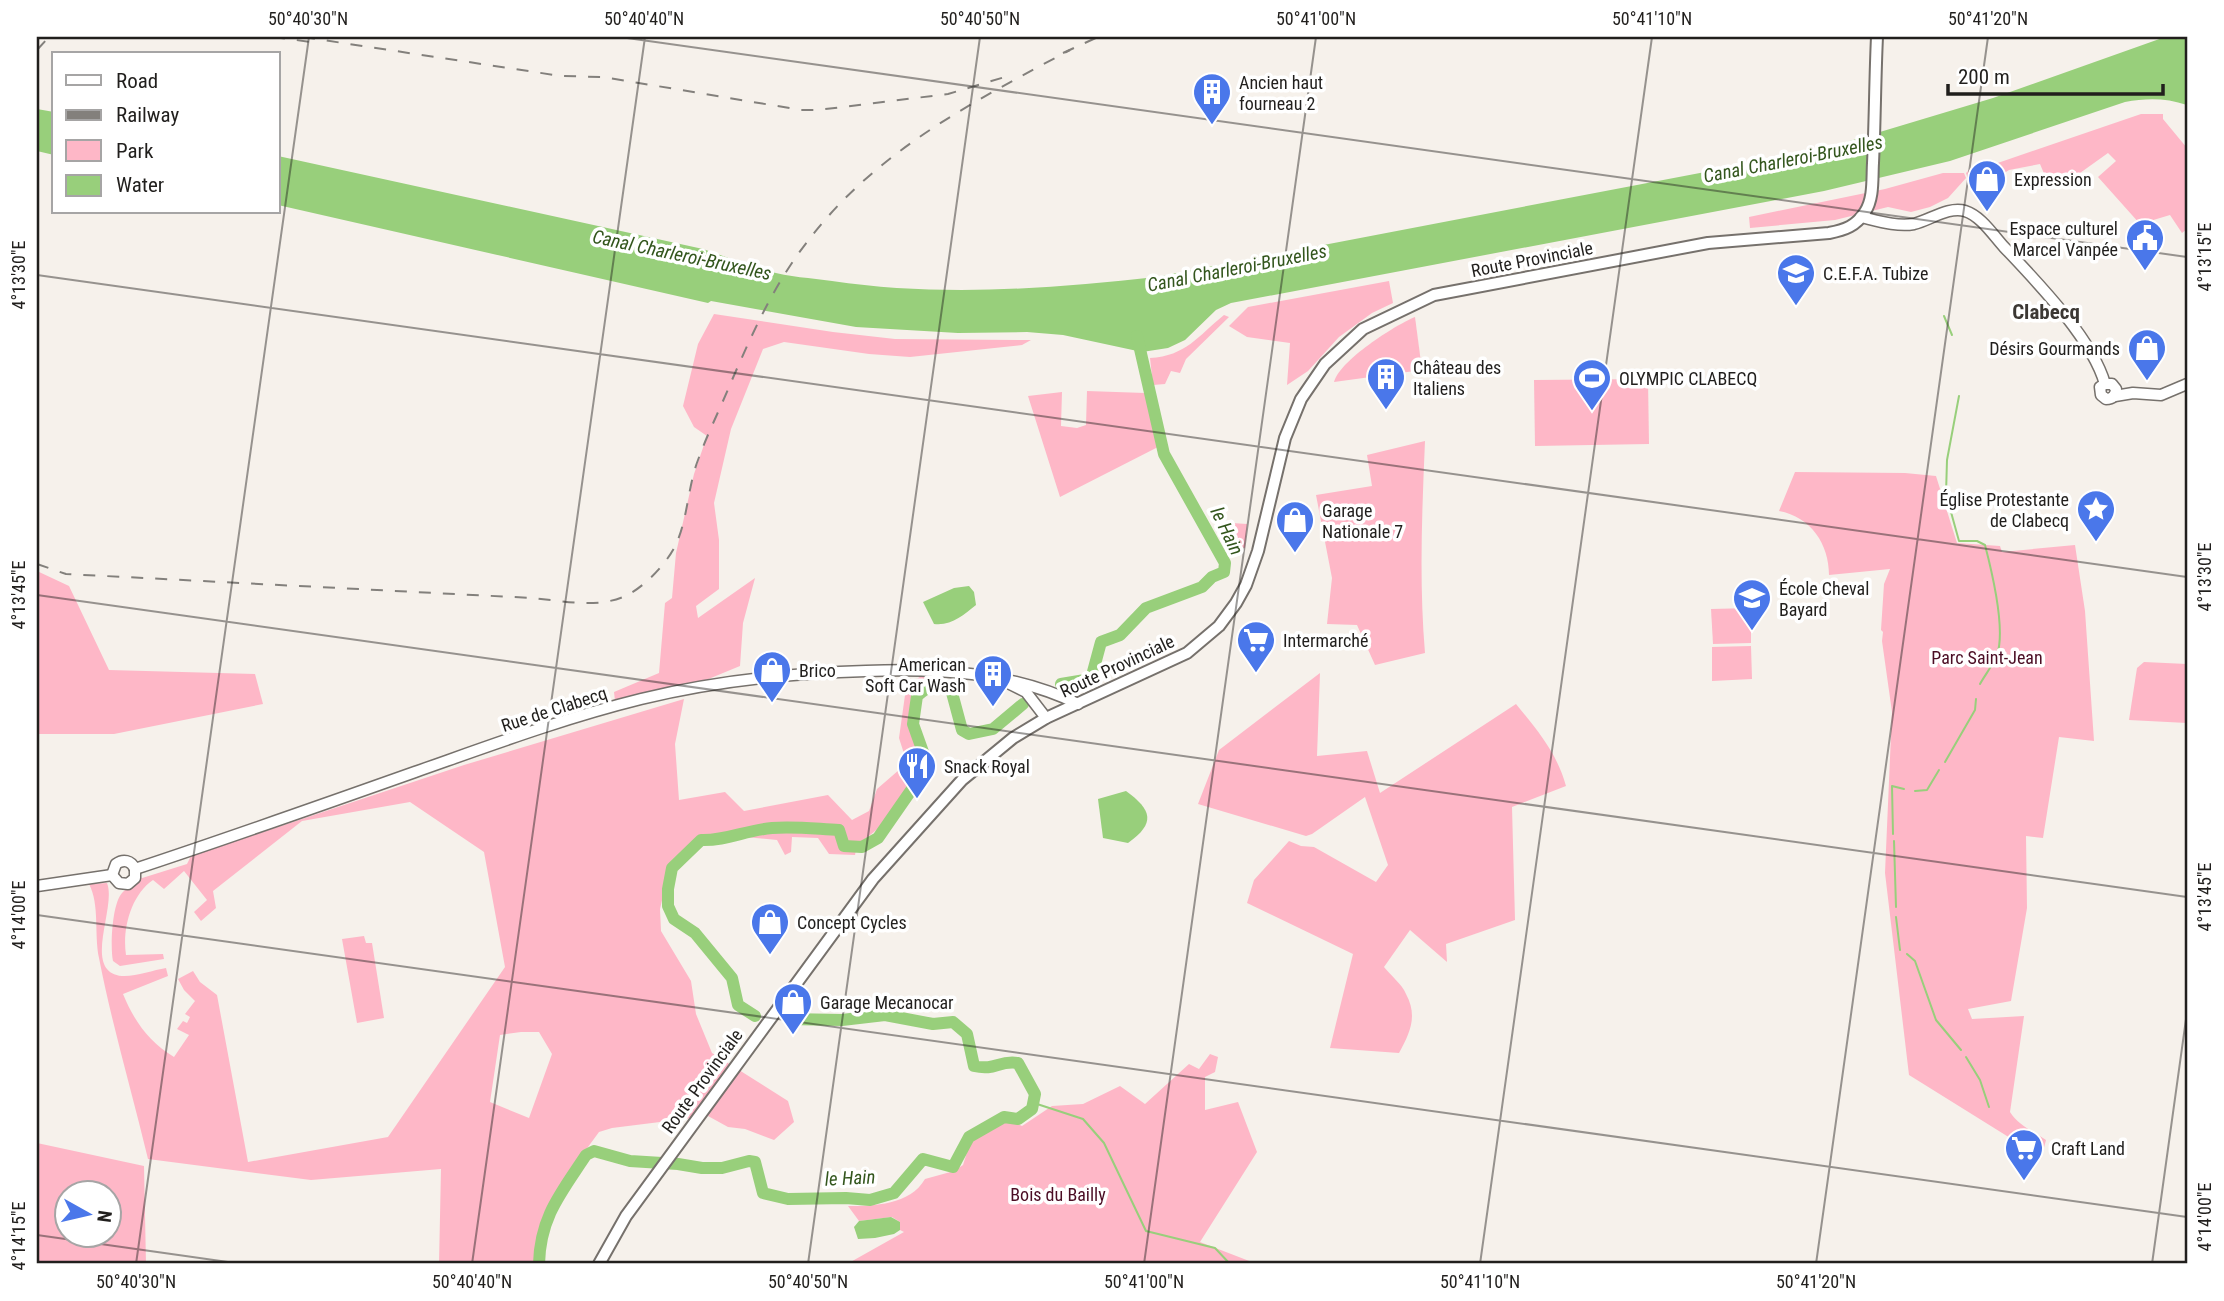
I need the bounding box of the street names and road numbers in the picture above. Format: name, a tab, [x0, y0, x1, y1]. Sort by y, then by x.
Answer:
street label: Route Provinciale	[1469, 237, 1595, 281]
street label: Route Provinciale	[1057, 630, 1177, 702]
street label: Rue de Clabecq	[498, 682, 610, 736]
street label: Route Provinciale	[657, 1025, 747, 1137]

